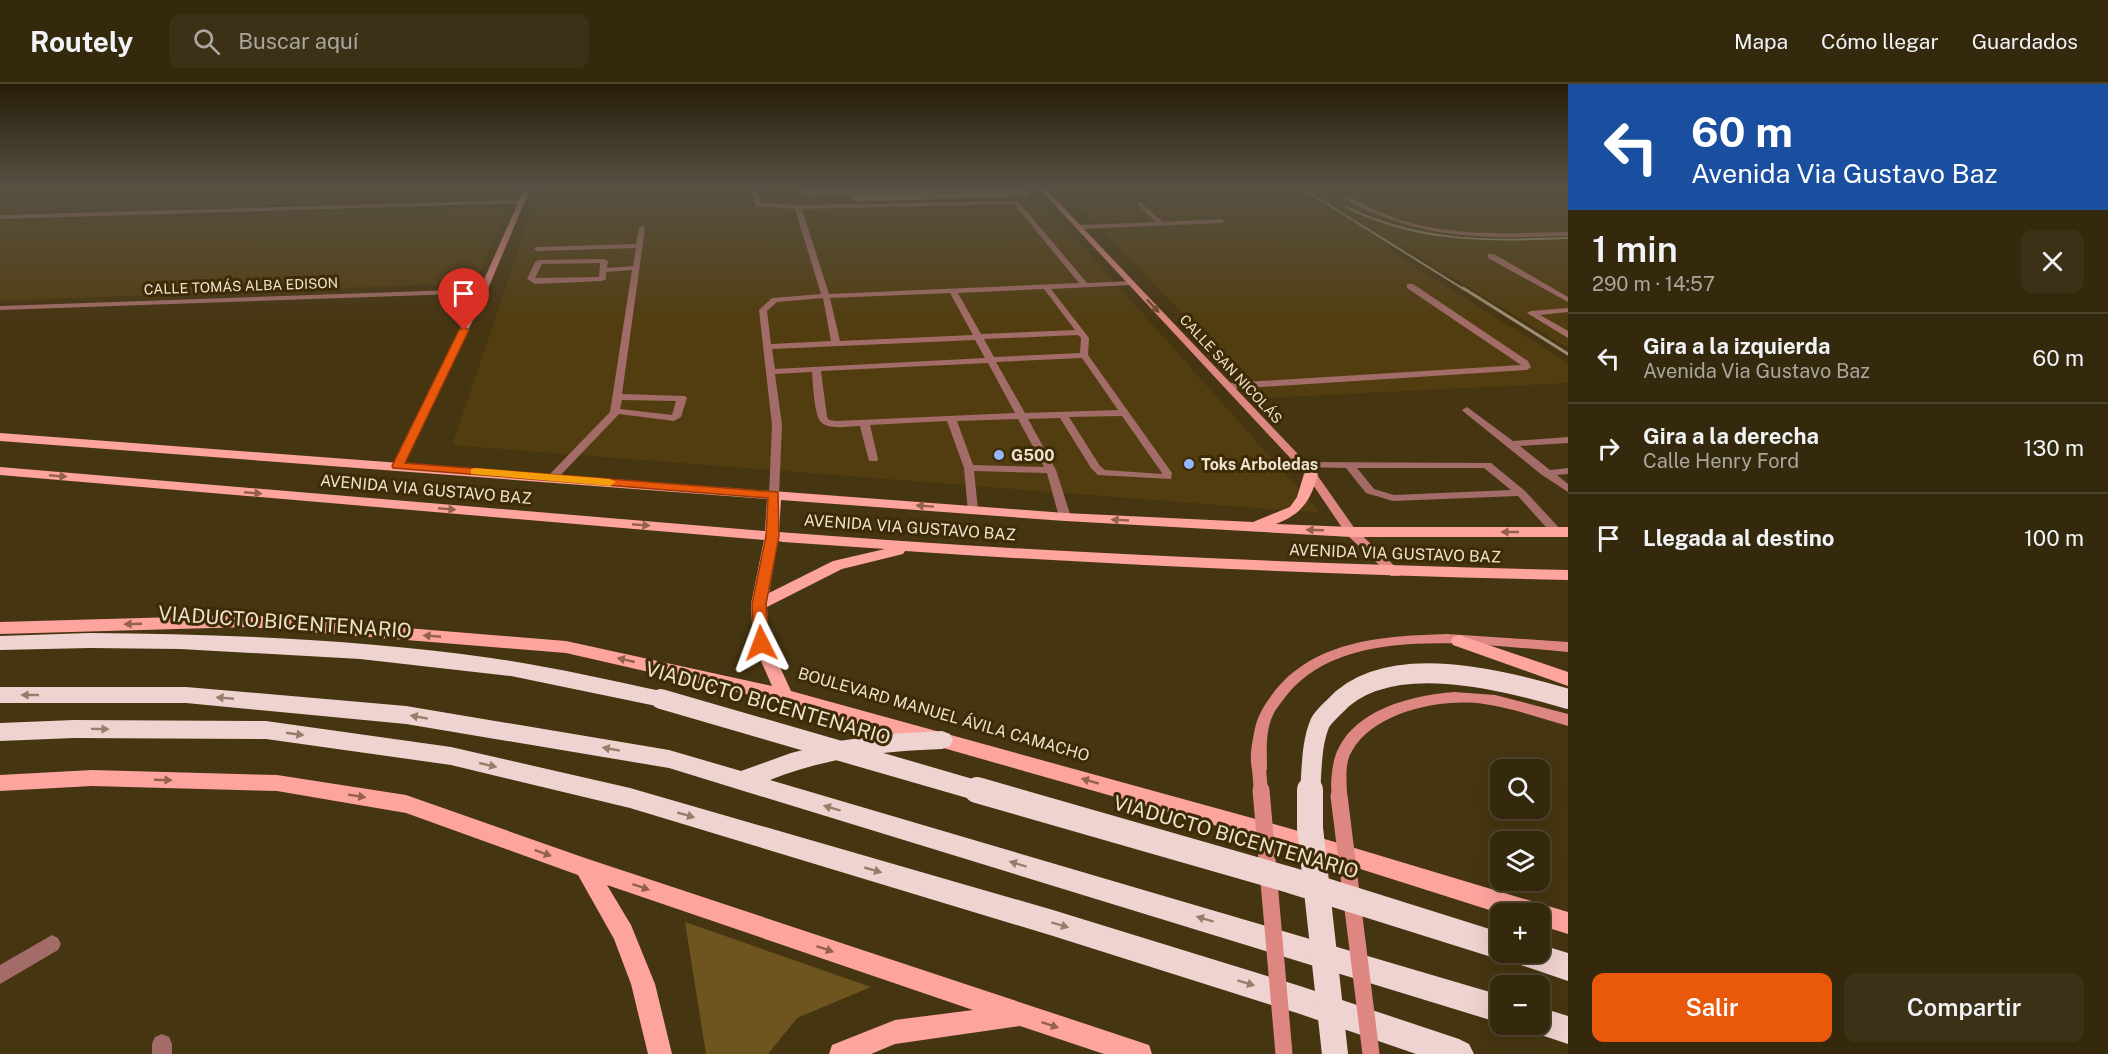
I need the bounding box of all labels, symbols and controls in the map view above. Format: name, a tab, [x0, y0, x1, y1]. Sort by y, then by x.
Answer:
search box	[169, 14, 589, 68]
text: Routely	[30, 25, 133, 58]
icon: search	[190, 25, 223, 58]
text: Buscar aquí	[238, 28, 358, 54]
text: Mapa	[1734, 29, 1788, 54]
text: Cómo llegar	[1821, 29, 1939, 54]
text: Guardados	[1972, 29, 2078, 54]
text: 60 m	[1691, 107, 1793, 156]
icon: left	[1592, 108, 1670, 186]
text: Avenida Via Gustavo Baz	[1691, 157, 1997, 189]
text: 1 min	[1592, 228, 1678, 270]
button: close	[2021, 230, 2084, 293]
pin	[438, 268, 489, 330]
text: 290 m · 14:57	[1592, 272, 1715, 296]
street label: CALLE TOMÁS ALBA EDISON	[144, 274, 338, 297]
icon: arrive	[447, 277, 480, 310]
one-way arrow	[1146, 299, 1160, 314]
street label: CALLE SAN NICOLÁS	[1177, 311, 1286, 427]
text: Gira a la izquierda	[1643, 333, 1830, 359]
icon: left	[1592, 342, 1625, 375]
text: 60 m	[2033, 345, 2084, 371]
text: Avenida Via Gustavo Baz	[1643, 359, 1870, 383]
text: Gira a la derecha	[1643, 423, 1819, 449]
icon: right	[1592, 432, 1625, 465]
text: 130 m	[2023, 435, 2084, 461]
place label: G500	[1011, 446, 1055, 465]
marker: G500	[992, 448, 1006, 462]
text: Calle Henry Ford	[1643, 449, 1799, 473]
place label: Toks Arboledas	[1201, 455, 1318, 474]
marker: Toks Arboledas	[1182, 457, 1196, 471]
one-way arrow	[49, 471, 68, 481]
street label: AVENIDA VIA GUSTAVO BAZ	[319, 471, 533, 508]
one-way arrow	[243, 488, 262, 497]
one-way arrow	[916, 502, 935, 511]
one-way arrow	[437, 504, 456, 514]
street label: AVENIDA VIA GUSTAVO BAZ	[803, 511, 1017, 544]
one-way arrow	[1110, 516, 1129, 525]
one-way arrow	[632, 521, 651, 530]
icon: arrive	[1592, 522, 1625, 555]
text: Llegada al destino	[1643, 525, 1834, 551]
text: 100 m	[2024, 525, 2084, 551]
one-way arrow	[1305, 526, 1324, 535]
one-way arrow	[1500, 527, 1519, 537]
street label: AVENIDA VIA GUSTAVO BAZ	[1288, 540, 1501, 567]
street label: VIADUCTO BICENTENARIO	[157, 601, 413, 643]
position arrow	[729, 611, 793, 675]
one-way arrow	[124, 619, 143, 629]
one-way arrow	[423, 631, 442, 641]
one-way arrow	[616, 655, 635, 665]
street label: VIADUCTO BICENTENARIO	[643, 656, 893, 750]
street label: BOULEVARD MANUEL ÁVILA CAMACHO	[796, 663, 1092, 765]
one-way arrow	[20, 690, 39, 700]
one-way arrow	[215, 693, 234, 703]
one-way arrow	[409, 712, 428, 721]
one-way arrow	[91, 724, 110, 734]
one-way arrow	[286, 730, 305, 739]
one-way arrow	[601, 744, 620, 753]
map controls	[1490, 759, 1550, 1035]
button: search	[1490, 759, 1550, 819]
one-way arrow	[478, 760, 497, 770]
one-way arrow	[154, 776, 173, 785]
one-way arrow	[1081, 776, 1099, 786]
street label: VIADUCTO BICENTENARIO	[1111, 790, 1361, 884]
one-way arrow	[348, 792, 367, 801]
one-way arrow	[823, 803, 841, 812]
one-way arrow	[677, 811, 695, 820]
button: layers	[1490, 831, 1550, 891]
one-way arrow	[534, 849, 552, 859]
one-way arrow	[1009, 859, 1027, 868]
one-way arrow	[864, 866, 882, 875]
one-way arrow	[632, 882, 650, 892]
button: +	[1490, 903, 1550, 963]
one-way arrow	[1196, 914, 1214, 923]
one-way arrow	[1051, 921, 1069, 930]
one-way arrow	[817, 945, 835, 955]
button: Salir	[1592, 973, 1832, 1042]
button: Compartir	[1844, 973, 2084, 1042]
button: −	[1490, 975, 1550, 1035]
one-way arrow	[1237, 979, 1255, 988]
one-way arrow	[1041, 1020, 1059, 1030]

